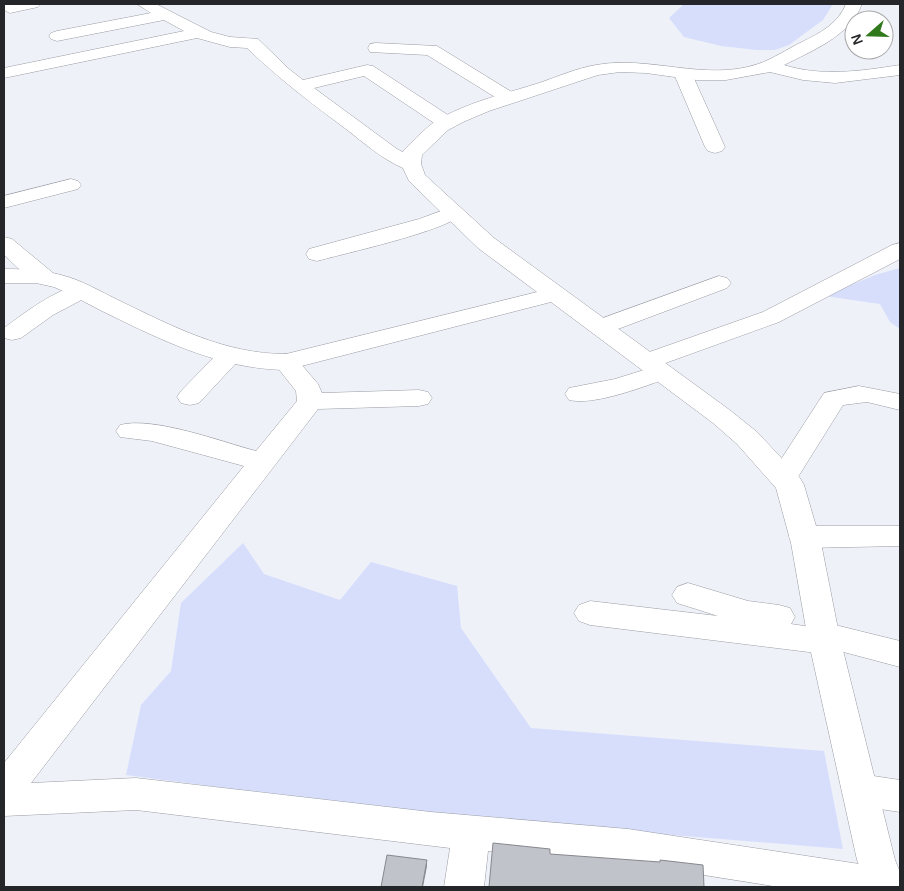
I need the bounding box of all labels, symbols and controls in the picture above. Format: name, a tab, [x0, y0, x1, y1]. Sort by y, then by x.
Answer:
north arrow	[844, 10, 894, 60]
text: N	[848, 32, 866, 47]

